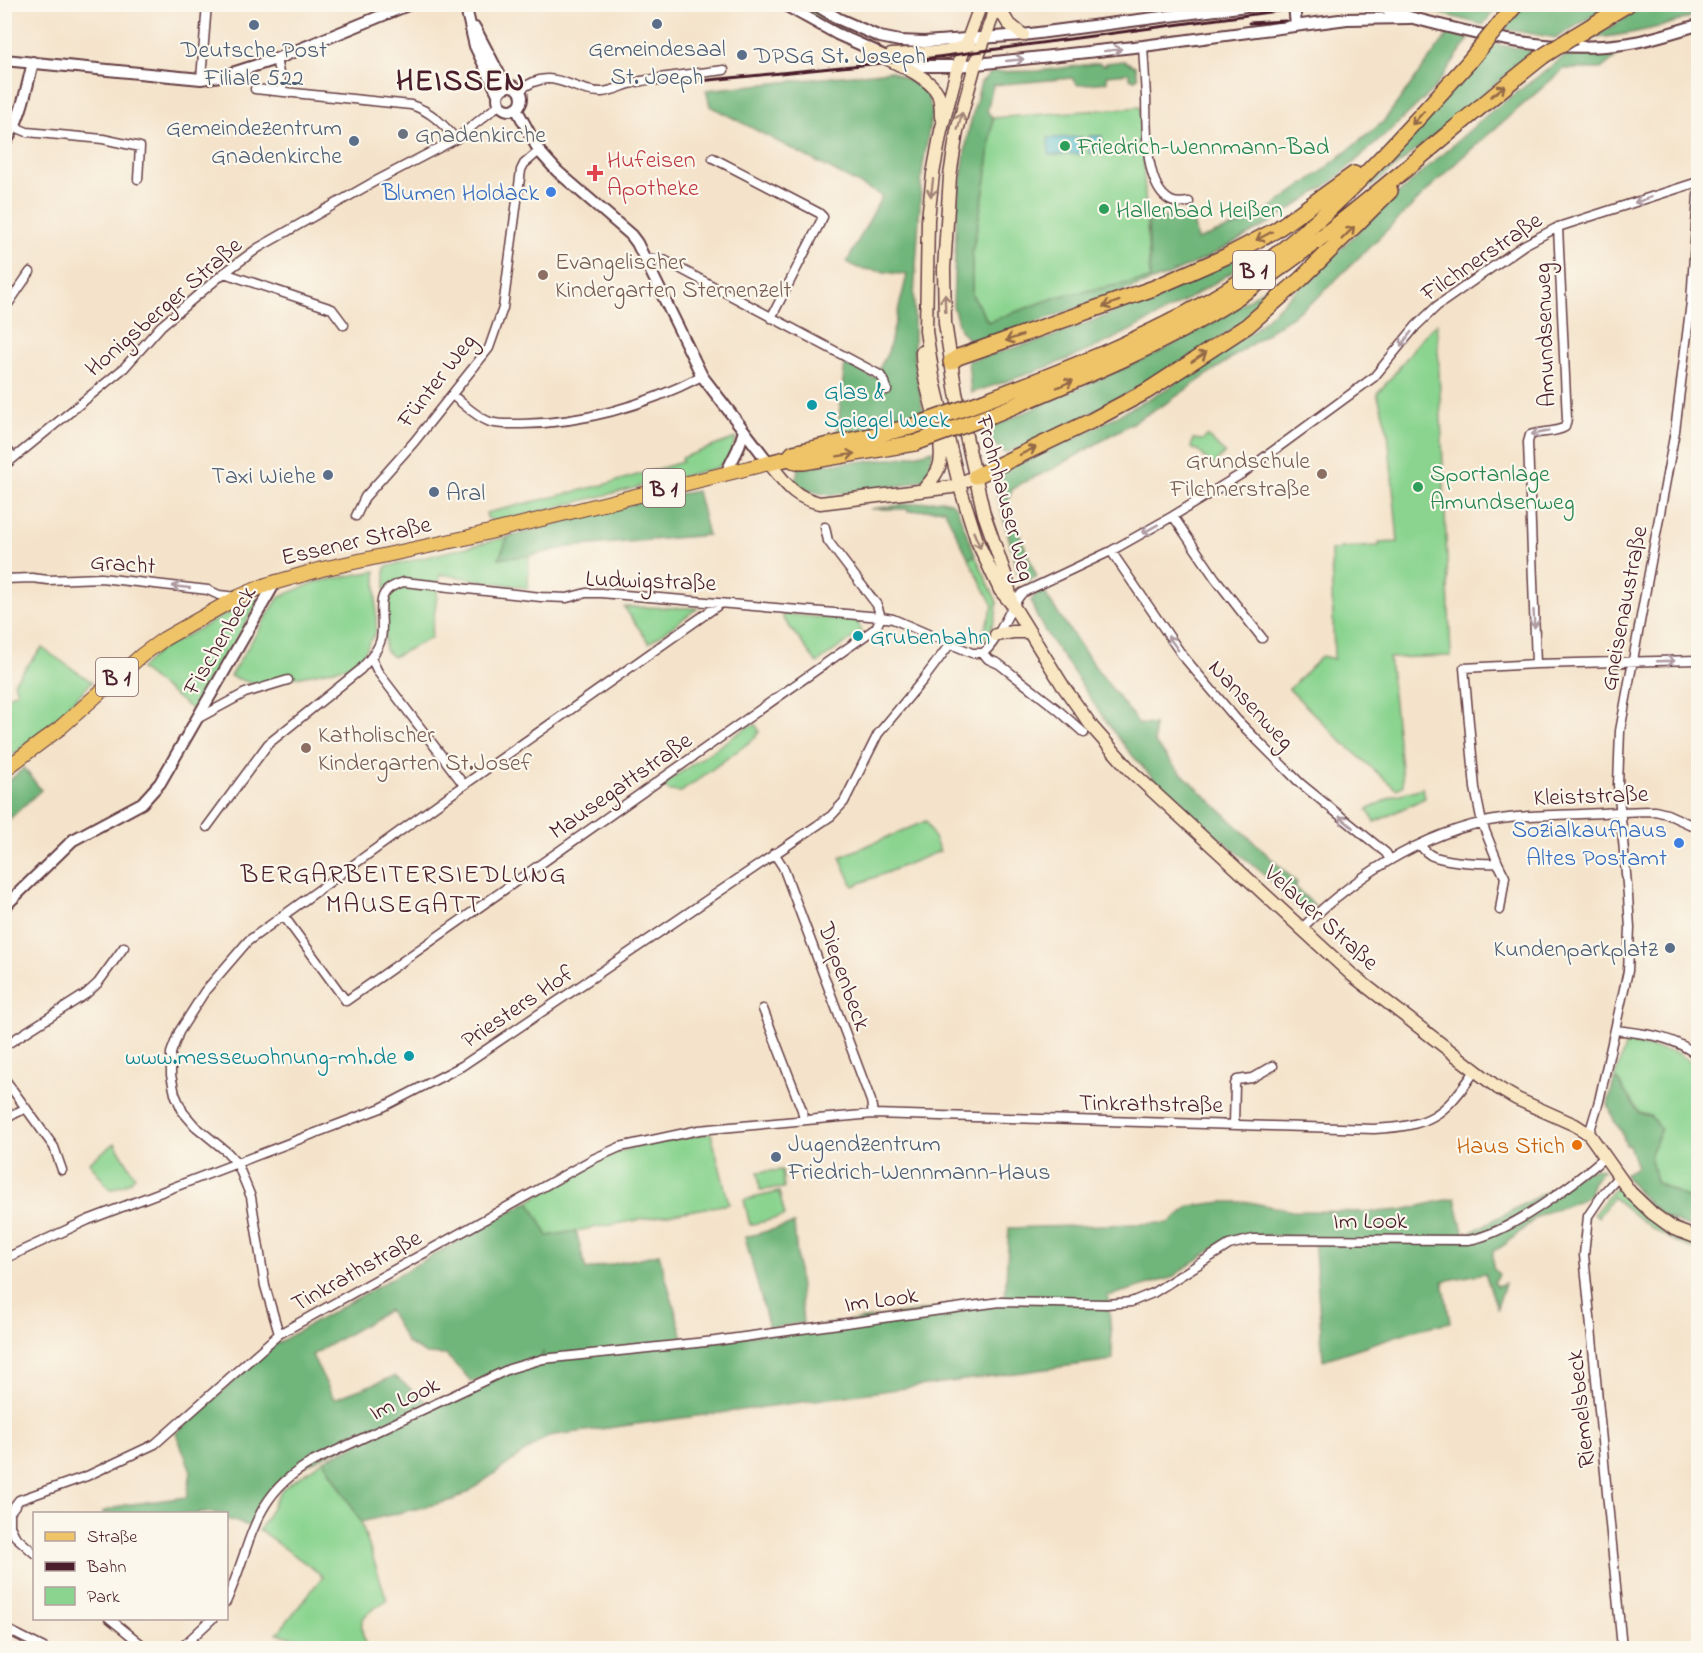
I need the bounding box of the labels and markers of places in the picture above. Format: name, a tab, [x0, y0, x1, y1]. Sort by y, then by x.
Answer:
marker: Gemeindesaal St. Joeph	[650, 17, 664, 31]
marker: Deutsche Post Filiale 522	[247, 18, 261, 32]
place label: Gemeindesaal St. Joeph	[588, 33, 726, 96]
place label: Deutsche Post Filiale 522	[180, 34, 327, 97]
place label: DPSG St. Joseph	[753, 40, 926, 75]
marker: DPSG St. Joseph	[735, 48, 749, 62]
place label: Gemeindezentrum Gnadenkirche	[166, 112, 342, 175]
place label: Gnadenkirche	[415, 119, 546, 154]
marker: Gnadenkirche	[396, 127, 410, 141]
place label: Friedrich-Wennmann-Bad	[1076, 131, 1330, 166]
marker: Gemeindezentrum Gnadenkirche	[347, 134, 361, 148]
marker: Friedrich-Wennmann-Bad	[1058, 139, 1072, 153]
place label: Hufeisen Apotheke	[607, 144, 699, 207]
marker: Hufeisen Apotheke	[588, 166, 602, 180]
place label: Blumen Holdack	[381, 177, 539, 212]
marker: Blumen Holdack	[544, 185, 558, 199]
place label: Hallenbad Heißen	[1116, 194, 1283, 229]
marker: Hallenbad Heißen	[1097, 202, 1111, 216]
place label: Evangelischer Kindergarten Sternenzelt	[555, 246, 791, 309]
marker: Evangelischer Kindergarten Sternenzelt	[536, 268, 550, 282]
place label: Glas & Spiegel Weck	[824, 376, 950, 439]
marker: Glas & Spiegel Weck	[805, 398, 819, 412]
place label: Grundschule Filchnerstraße	[1169, 445, 1310, 508]
place label: Sportanlage Amundsenweg	[1430, 458, 1574, 521]
place label: Taxi Wiehe	[211, 460, 316, 495]
marker: Grundschule Filchnerstraße	[1315, 467, 1329, 481]
marker: Taxi Wiehe	[321, 468, 335, 482]
place label: Aral	[446, 477, 485, 512]
marker: Sportanlage Amundsenweg	[1411, 480, 1425, 494]
marker: Aral	[427, 485, 441, 499]
place label: Grubenbahn	[870, 621, 990, 656]
marker: Grubenbahn	[851, 629, 865, 643]
place label: Katholischer Kindergarten St.Josef	[318, 719, 533, 782]
marker: Katholischer Kindergarten St.Josef	[299, 741, 313, 755]
place label: Sozialkaufhaus Altes Postamt	[1512, 814, 1667, 877]
marker: Sozialkaufhaus Altes Postamt	[1672, 836, 1686, 850]
place label: Kundenparkplatz	[1493, 933, 1659, 968]
marker: Kundenparkplatz	[1663, 941, 1677, 955]
place label: www.messewohnung-mh.de	[125, 1041, 397, 1076]
marker: www.messewohnung-mh.de	[402, 1049, 416, 1063]
place label: Jugendzentrum Friedrich-Wennmann-Haus	[787, 1128, 1051, 1191]
place label: Haus Stich	[1456, 1130, 1565, 1165]
marker: Haus Stich	[1570, 1138, 1584, 1152]
marker: Jugendzentrum Friedrich-Wennmann-Haus	[769, 1150, 783, 1164]

